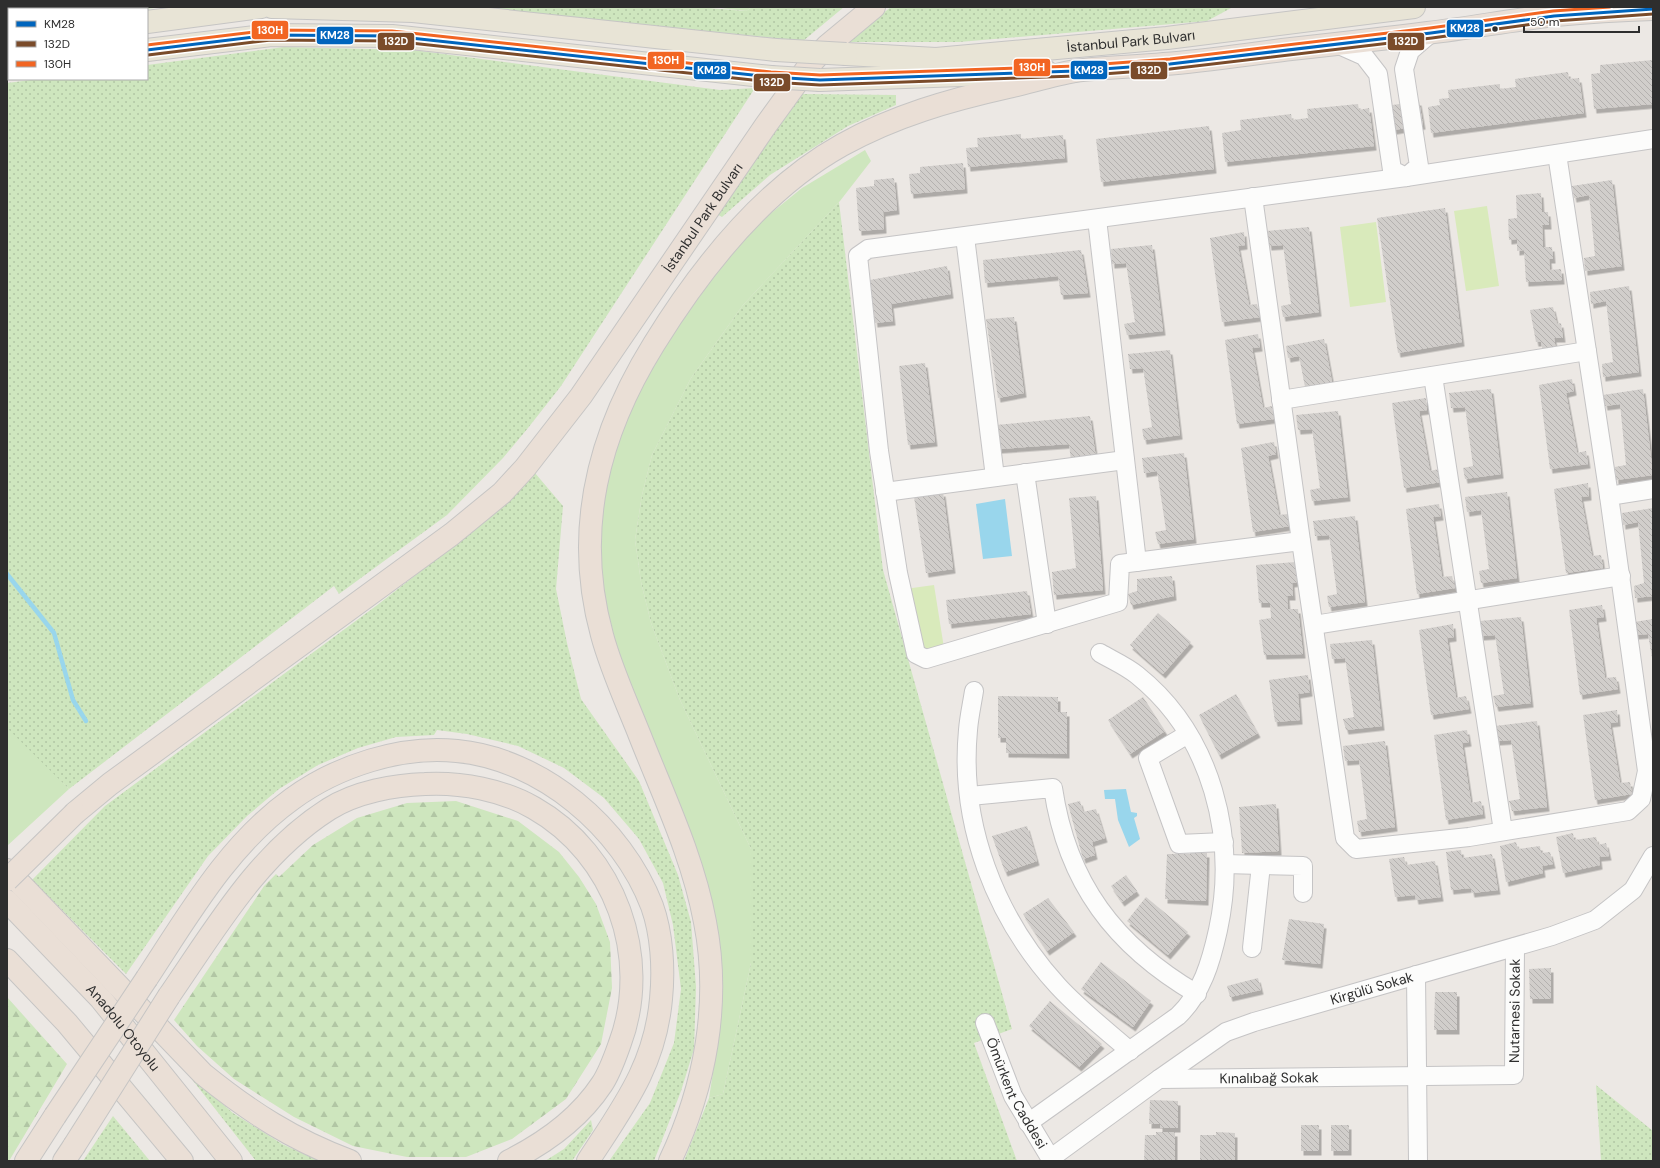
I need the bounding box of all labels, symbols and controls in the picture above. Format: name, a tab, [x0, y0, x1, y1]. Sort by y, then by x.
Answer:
legend	[8, 8, 148, 80]
scale bar	[1524, 8, 1639, 34]
text: 50 m	[1530, 14, 1559, 30]
text: KM28	[44, 16, 75, 32]
line badge: KM28	[1446, 19, 1484, 38]
line badge: 130H	[251, 20, 289, 40]
text: KM28	[1450, 21, 1480, 35]
text: 130H	[257, 23, 283, 37]
unlabelled marker	[1490, 24, 1500, 34]
line badge: KM28	[316, 26, 354, 45]
street label: İstanbul Park Bulvarı	[1066, 26, 1196, 56]
text: KM28	[320, 28, 350, 42]
line badge: 132D	[377, 32, 415, 51]
line badge: 132D	[1387, 32, 1425, 51]
text: 132D	[384, 34, 409, 48]
text: 132D	[1394, 34, 1419, 48]
text: 132D	[44, 36, 70, 52]
line badge: 130H	[647, 51, 685, 70]
text: 130H	[653, 53, 679, 67]
text: 130H	[44, 56, 71, 72]
line badge: 130H	[1013, 58, 1051, 77]
text: 130H	[1019, 60, 1045, 74]
line badge: KM28	[1070, 60, 1108, 80]
line badge: KM28	[693, 61, 731, 80]
line badge: 132D	[1130, 61, 1168, 80]
text: KM28	[697, 63, 727, 77]
text: KM28	[1074, 63, 1104, 77]
text: 132D	[1137, 63, 1162, 77]
line badge: 132D	[753, 73, 791, 92]
text: 132D	[760, 75, 785, 89]
street label: İstanbul Park Bulvarı	[659, 159, 747, 276]
street label: Nutarnesi Sokak	[1505, 959, 1524, 1063]
street label: Kirgülü Sokak	[1328, 968, 1415, 1009]
street label: Anadolu Otoyolu	[82, 980, 164, 1075]
street label: Ömürkent Caddesi	[982, 1035, 1051, 1152]
street label: Kınalıbağ Sokak	[1219, 1068, 1319, 1087]

